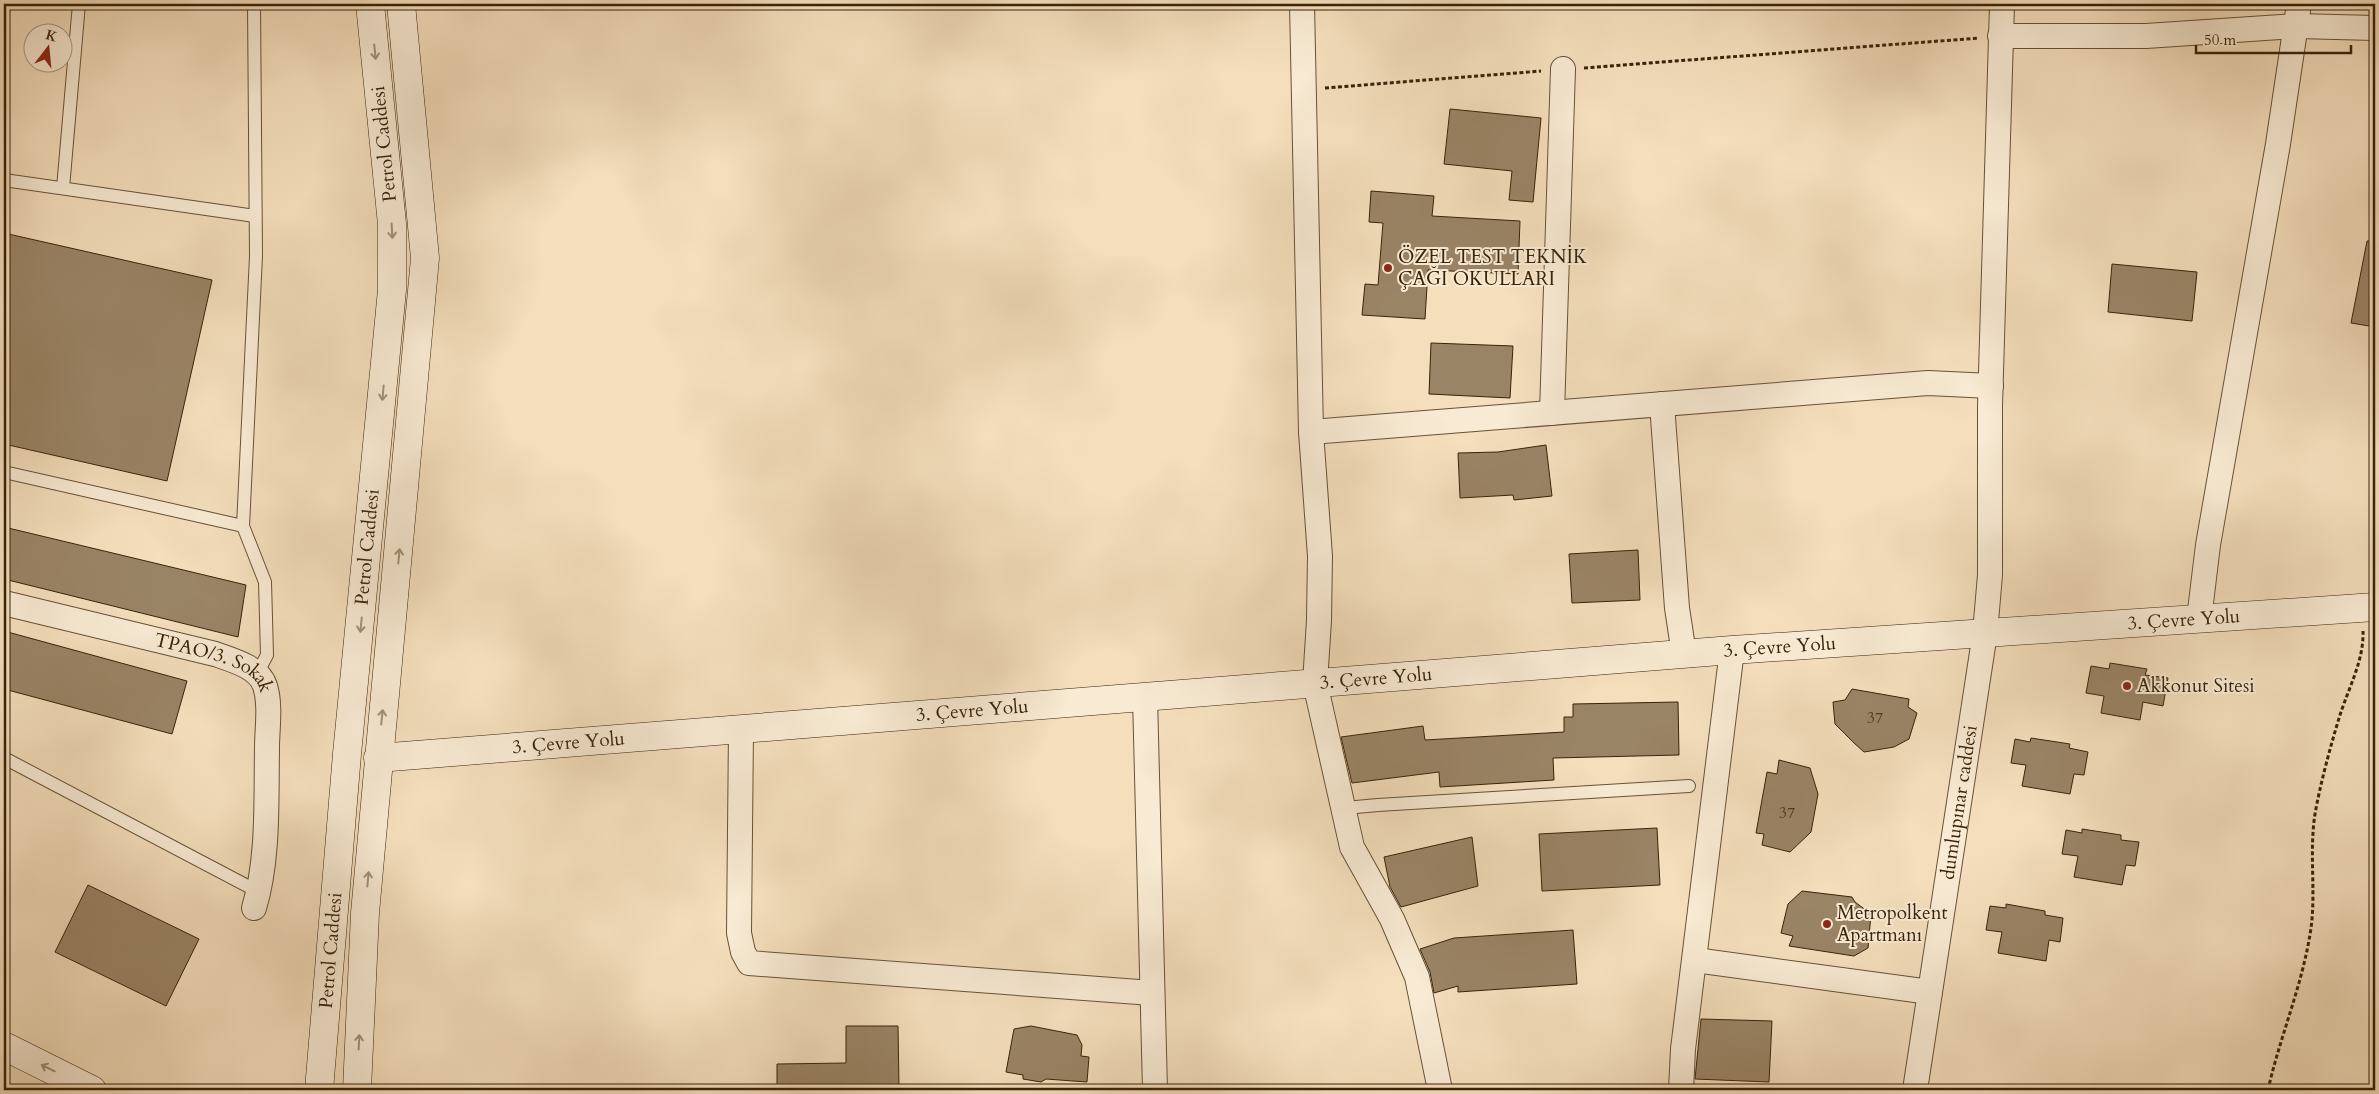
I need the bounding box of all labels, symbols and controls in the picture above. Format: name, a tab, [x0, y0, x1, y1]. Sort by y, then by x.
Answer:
north arrow	[22, 22, 72, 72]
scale bar	[2196, 22, 2352, 54]
text: K	[43, 25, 60, 47]
text: 50 m	[2204, 30, 2236, 50]
one-way arrow	[370, 44, 380, 60]
street label: Petrol Caddesi	[365, 85, 403, 203]
one-way arrow	[387, 223, 396, 239]
place label: ÖZEL TEST TEKNİK ÇAĞI OKULLARI	[1398, 244, 1588, 292]
marker: ÖZEL TEST TEKNİK ÇAĞI OKULLARI	[1382, 262, 1394, 274]
one-way arrow	[378, 385, 387, 401]
street label: Petrol Caddesi	[349, 488, 386, 606]
one-way arrow	[394, 548, 404, 564]
street label: 3. Çevre Yolu	[2127, 603, 2241, 637]
one-way arrow	[356, 617, 365, 633]
street label: TPAO/3. Sokak	[152, 627, 279, 696]
street label: 3. Çevre Yolu	[1722, 630, 1837, 664]
street label: 3. Çevre Yolu	[1319, 661, 1433, 696]
place label: Akkonut Sitesi	[2137, 673, 2255, 699]
marker: Akkonut Sitesi	[2121, 680, 2133, 692]
street label: 3. Çevre Yolu	[915, 693, 1029, 728]
house number: 37	[1867, 707, 1883, 729]
one-way arrow	[378, 710, 387, 726]
street label: dumlupınar caddesi	[1934, 723, 1984, 881]
street label: 3. Çevre Yolu	[511, 725, 626, 760]
house number: 37	[1779, 802, 1795, 824]
one-way arrow	[363, 872, 373, 888]
street label: Petrol Caddesi	[313, 891, 348, 1010]
place label: Metropolkent Apartmanı	[1837, 900, 1948, 948]
marker: Metropolkent Apartmanı	[1821, 918, 1833, 930]
one-way arrow	[354, 1034, 364, 1050]
one-way arrow	[41, 1063, 56, 1073]

